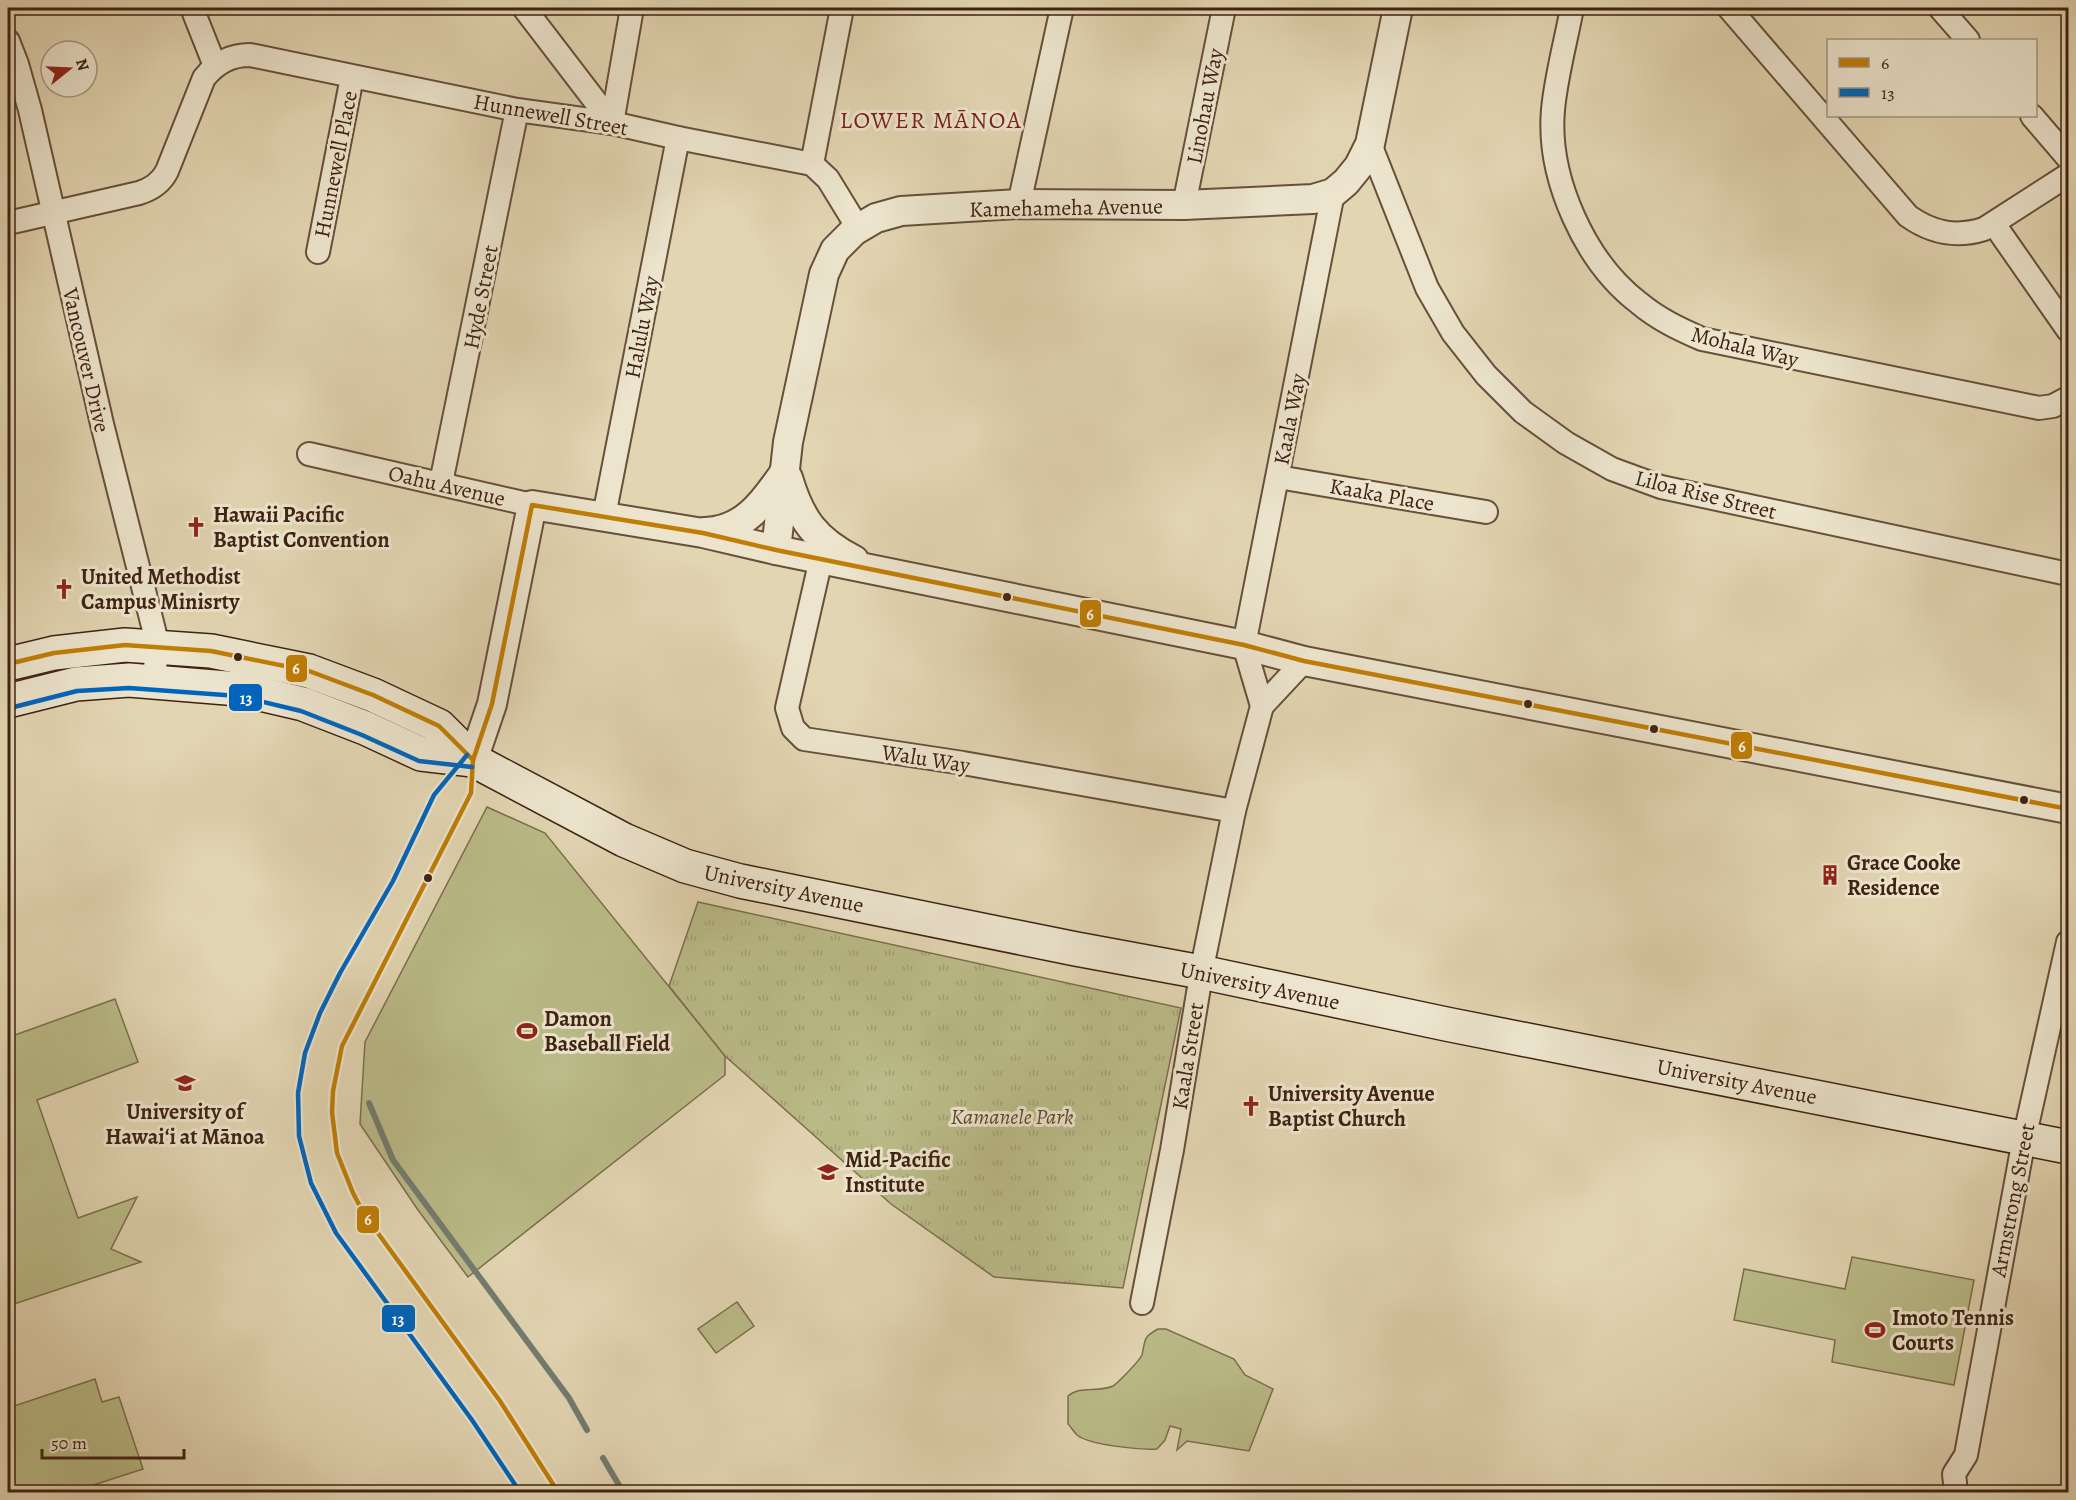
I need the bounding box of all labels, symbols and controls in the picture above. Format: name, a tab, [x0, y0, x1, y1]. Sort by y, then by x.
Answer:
north arrow	[39, 39, 99, 99]
legend	[1827, 39, 2037, 117]
street label: Linohau Way	[1179, 46, 1231, 166]
text: 6	[1881, 51, 1889, 75]
text: N	[70, 56, 95, 74]
text: 13	[1881, 81, 1895, 105]
street label: Hunnewell Street	[471, 87, 631, 143]
street label: Hunnewell Place	[307, 88, 365, 240]
district label: LOWER MĀNOA	[840, 104, 1022, 136]
street label: Kamehameha Avenue	[969, 191, 1163, 225]
street label: Hyde Street	[456, 243, 506, 352]
street label: Halulu Way	[617, 273, 667, 381]
street label: Vancouver Drive	[55, 284, 117, 435]
street label: Mohala Way	[1688, 319, 1802, 375]
street label: Kaala Way	[1266, 371, 1314, 467]
street label: Oahu Avenue	[385, 458, 508, 514]
street label: Liloa Rise Street	[1632, 463, 1780, 527]
street label: Kaaka Place	[1327, 471, 1437, 519]
place label: Hawaii Pacific Baptist Convention	[213, 500, 390, 555]
church icon: Hawaii Pacific Baptist Convention	[184, 515, 208, 539]
place label: United Methodist Campus Minisrty	[81, 562, 241, 617]
church icon: United Methodist Campus Minisrty	[52, 577, 76, 601]
unlabelled marker	[1001, 591, 1013, 603]
line badge: 6	[1079, 599, 1102, 628]
text: 6	[1086, 604, 1094, 626]
unlabelled marker	[232, 651, 244, 663]
line badge: 6	[285, 654, 308, 683]
text: 6	[292, 658, 300, 680]
line badge: 13	[228, 683, 263, 712]
text: 13	[240, 688, 252, 710]
unlabelled marker	[1522, 698, 1534, 710]
unlabelled marker	[1648, 723, 1660, 735]
line badge: 6	[1730, 731, 1753, 760]
text: 6	[1738, 736, 1746, 758]
street label: Walu Way	[879, 737, 972, 781]
unlabelled marker	[2018, 794, 2030, 806]
place label: Grace Cooke Residence	[1847, 848, 1961, 903]
street label: University Avenue	[701, 857, 866, 921]
building icon: Grace Cooke Residence	[1818, 863, 1842, 887]
unlabelled marker	[422, 872, 434, 884]
street label: University Avenue	[1177, 954, 1342, 1018]
street label: Kaala Street	[1165, 1000, 1211, 1112]
place label: Damon Baseball Field	[544, 1004, 670, 1059]
sports icon: Damon Baseball Field	[515, 1019, 539, 1043]
street label: University Avenue	[1654, 1052, 1819, 1112]
school or university icon: University of Hawaiʻi at Mānoa	[173, 1071, 197, 1095]
place label: University Avenue Baptist Church	[1268, 1079, 1435, 1134]
church icon: University Avenue Baptist Church	[1239, 1094, 1263, 1118]
place label: University of Hawaiʻi at Mānoa	[105, 1097, 265, 1152]
park label: Kamanele Park	[950, 1102, 1074, 1132]
street label: Armstrong Street	[1983, 1121, 2043, 1281]
place label: Mid-Pacific Institute	[845, 1145, 951, 1200]
school or university icon: Mid-Pacific Institute	[816, 1160, 840, 1184]
line badge: 6	[356, 1205, 380, 1234]
text: 6	[364, 1209, 372, 1231]
place label: Imoto Tennis Courts	[1892, 1303, 2014, 1358]
line badge: 13	[381, 1304, 416, 1333]
text: 13	[392, 1309, 404, 1331]
sports icon: Imoto Tennis Courts	[1863, 1318, 1887, 1342]
scale bar	[42, 1422, 184, 1460]
text: 50 m	[51, 1431, 87, 1455]

